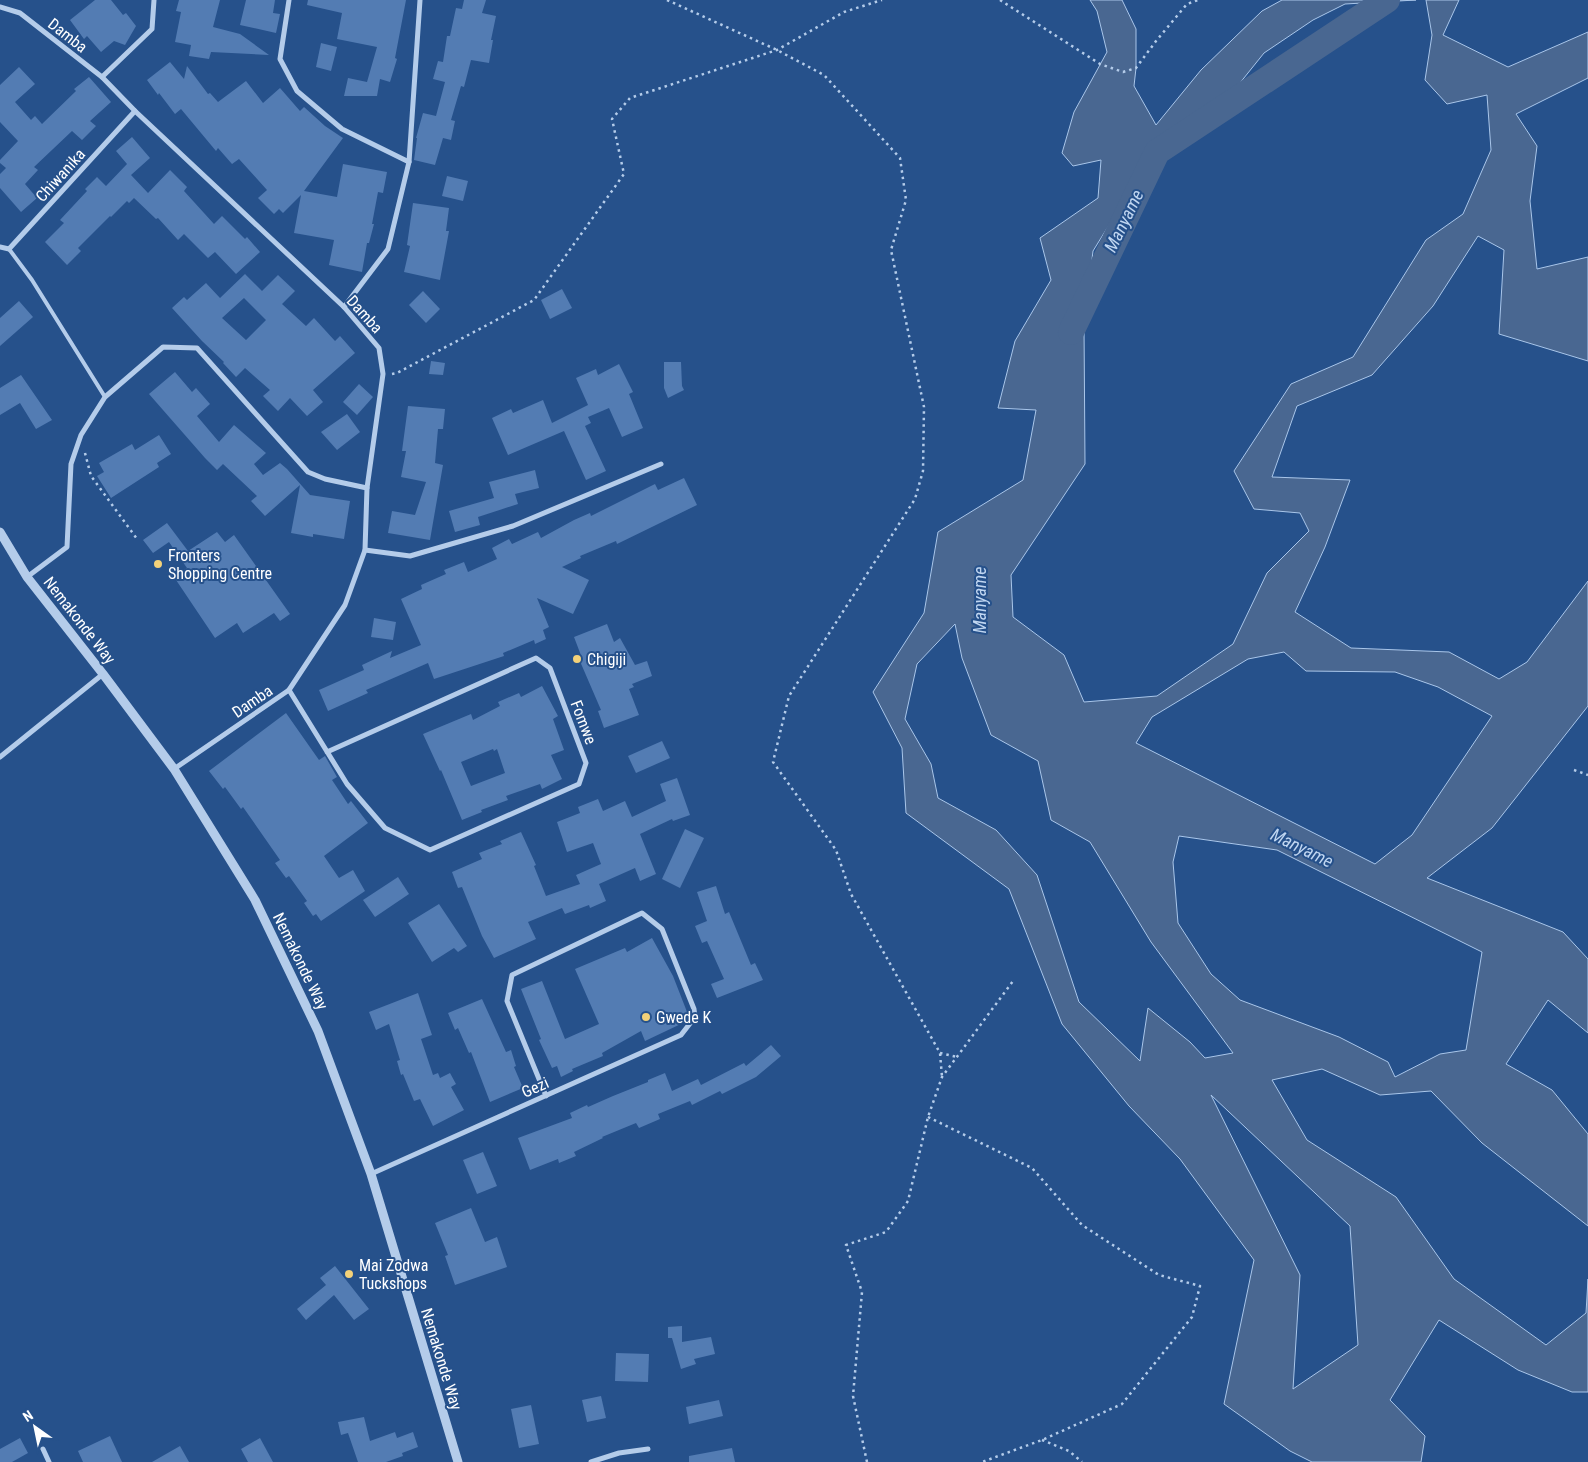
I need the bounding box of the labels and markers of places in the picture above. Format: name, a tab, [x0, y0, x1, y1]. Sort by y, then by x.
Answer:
place label: Fronters Shopping Centre	[168, 546, 272, 583]
marker: Fronters Shopping Centre	[152, 558, 164, 570]
place label: Chigiji	[587, 650, 626, 669]
marker: Chigiji	[571, 653, 583, 665]
place label: Gwede K	[656, 1008, 711, 1027]
marker: Gwede K	[640, 1011, 652, 1023]
place label: Mai Zodwa Tuckshops	[359, 1256, 428, 1293]
marker: Mai Zodwa Tuckshops	[343, 1268, 355, 1280]

